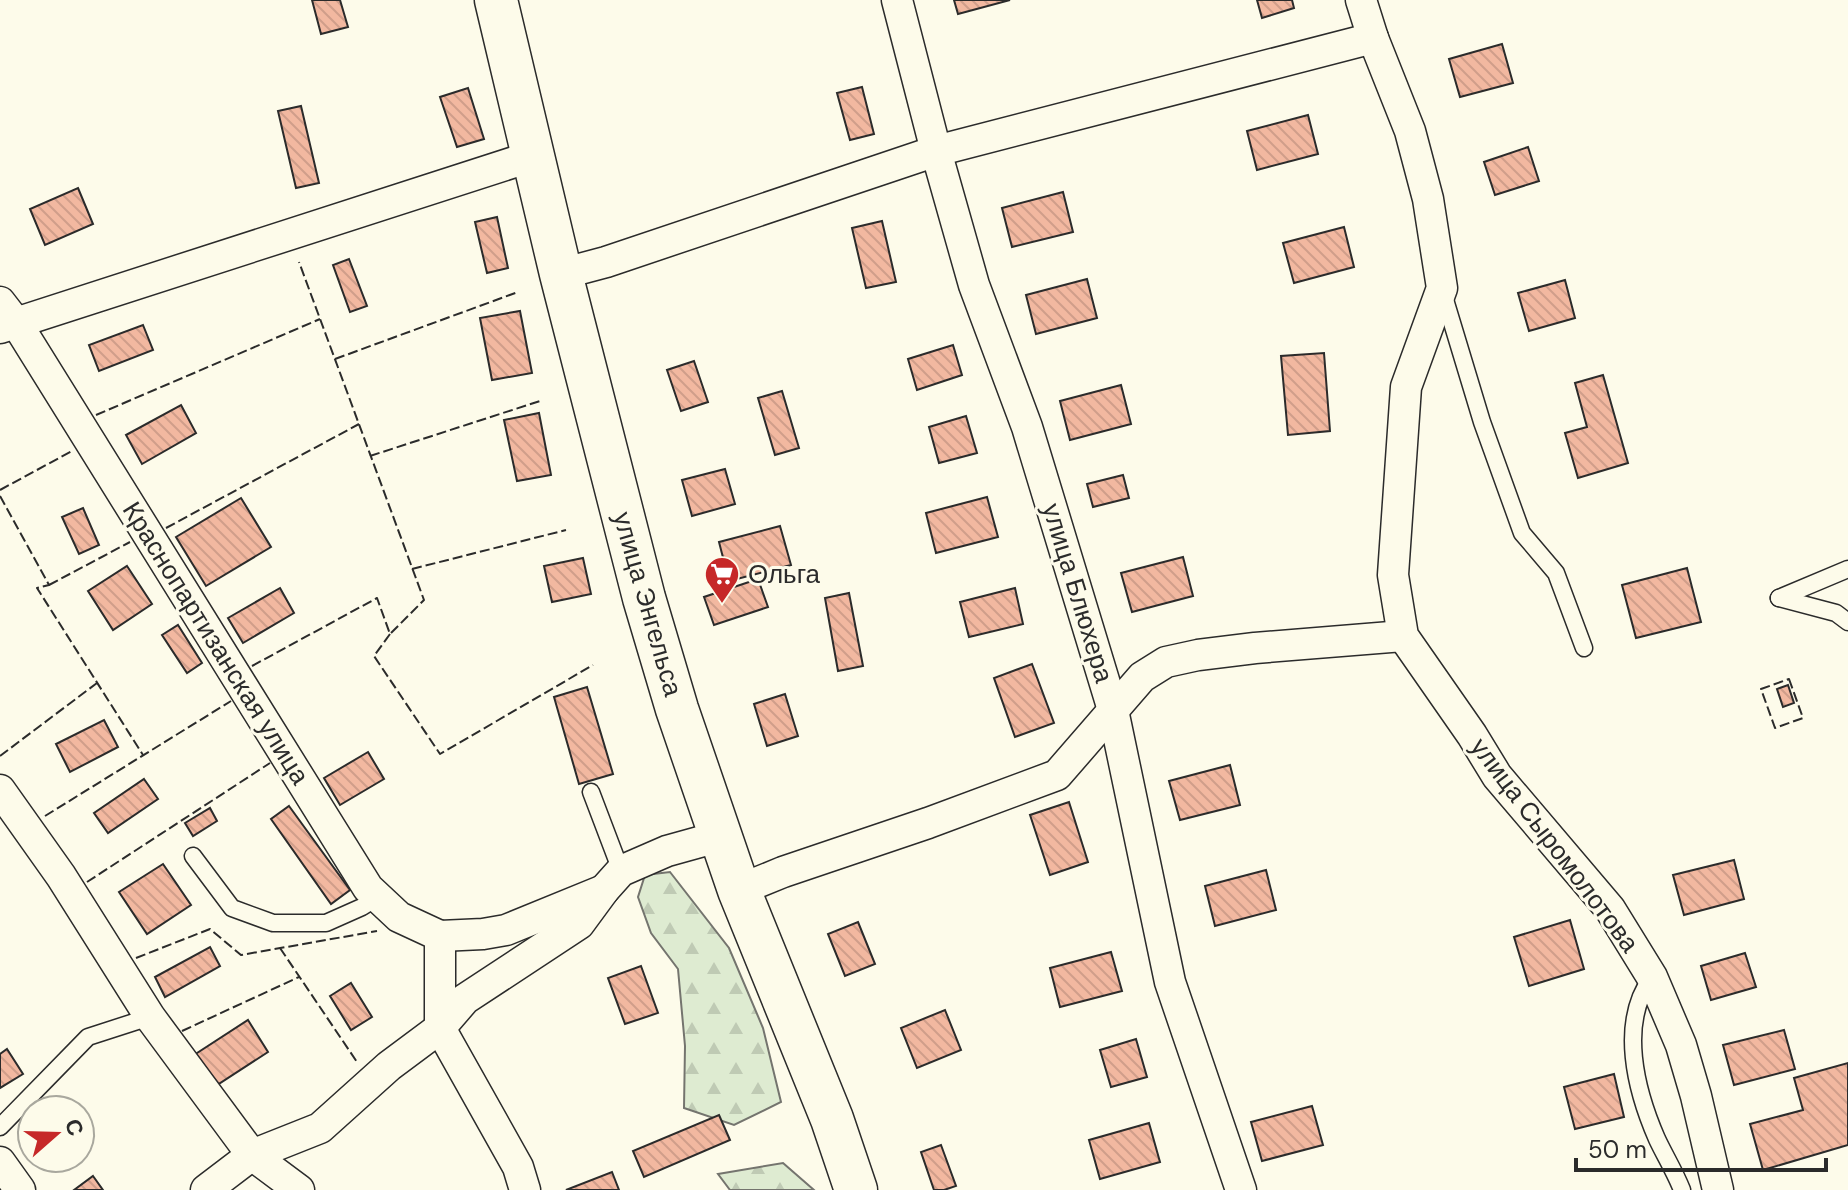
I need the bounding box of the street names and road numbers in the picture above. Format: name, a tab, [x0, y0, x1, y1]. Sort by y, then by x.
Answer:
street label: Краснопартизанская улица	[115, 495, 317, 791]
street label: улица Блюхера	[1035, 499, 1122, 687]
street label: улица Энгельса	[605, 508, 691, 701]
street label: улица Сыромолотова	[1463, 731, 1647, 959]

